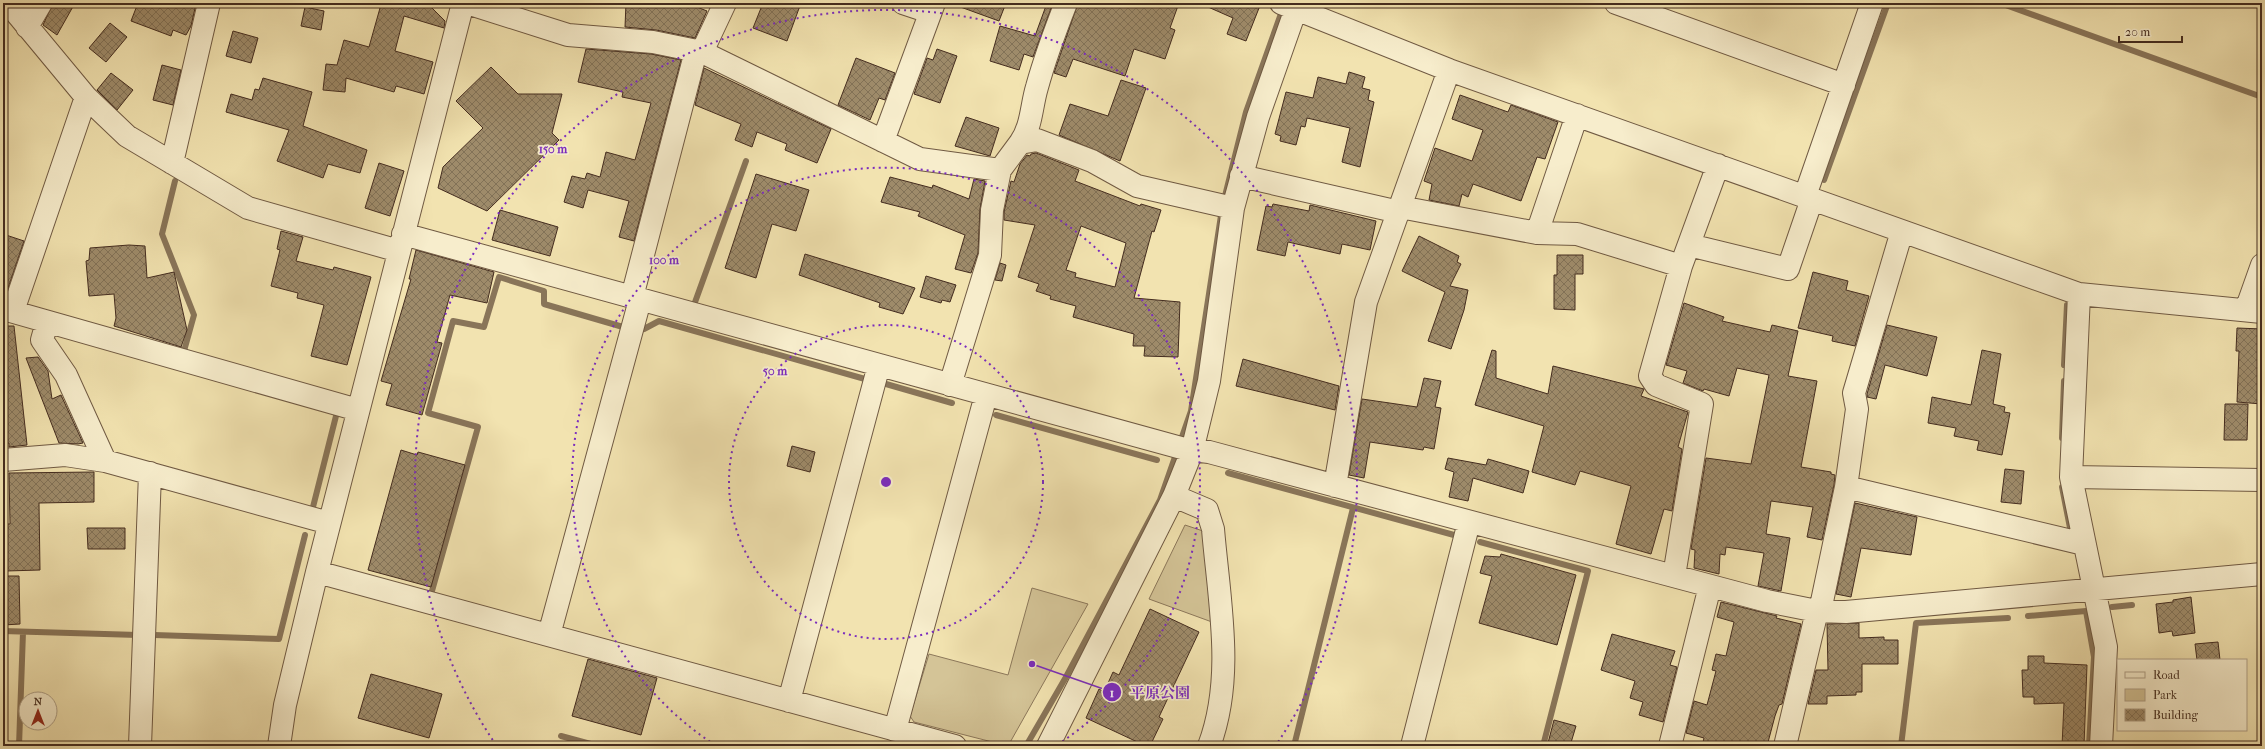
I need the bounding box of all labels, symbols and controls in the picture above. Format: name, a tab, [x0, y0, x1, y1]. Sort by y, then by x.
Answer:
scale bar	[2119, 18, 2182, 44]
text: 20 m	[2125, 25, 2150, 39]
text: 150 m	[539, 142, 568, 156]
text: 100 m	[649, 253, 680, 267]
text: 50 m	[763, 364, 788, 378]
centre of rings	[879, 475, 893, 489]
legend	[2117, 659, 2247, 731]
text: Road	[2153, 668, 2180, 682]
callout: 平原公園	[1102, 679, 1198, 706]
text: 平原公園	[1130, 684, 1190, 702]
text: 1	[1110, 686, 1114, 700]
text: Park	[2153, 688, 2178, 702]
north arrow	[18, 691, 58, 731]
text: N	[34, 695, 43, 708]
text: Building	[2153, 708, 2198, 722]

